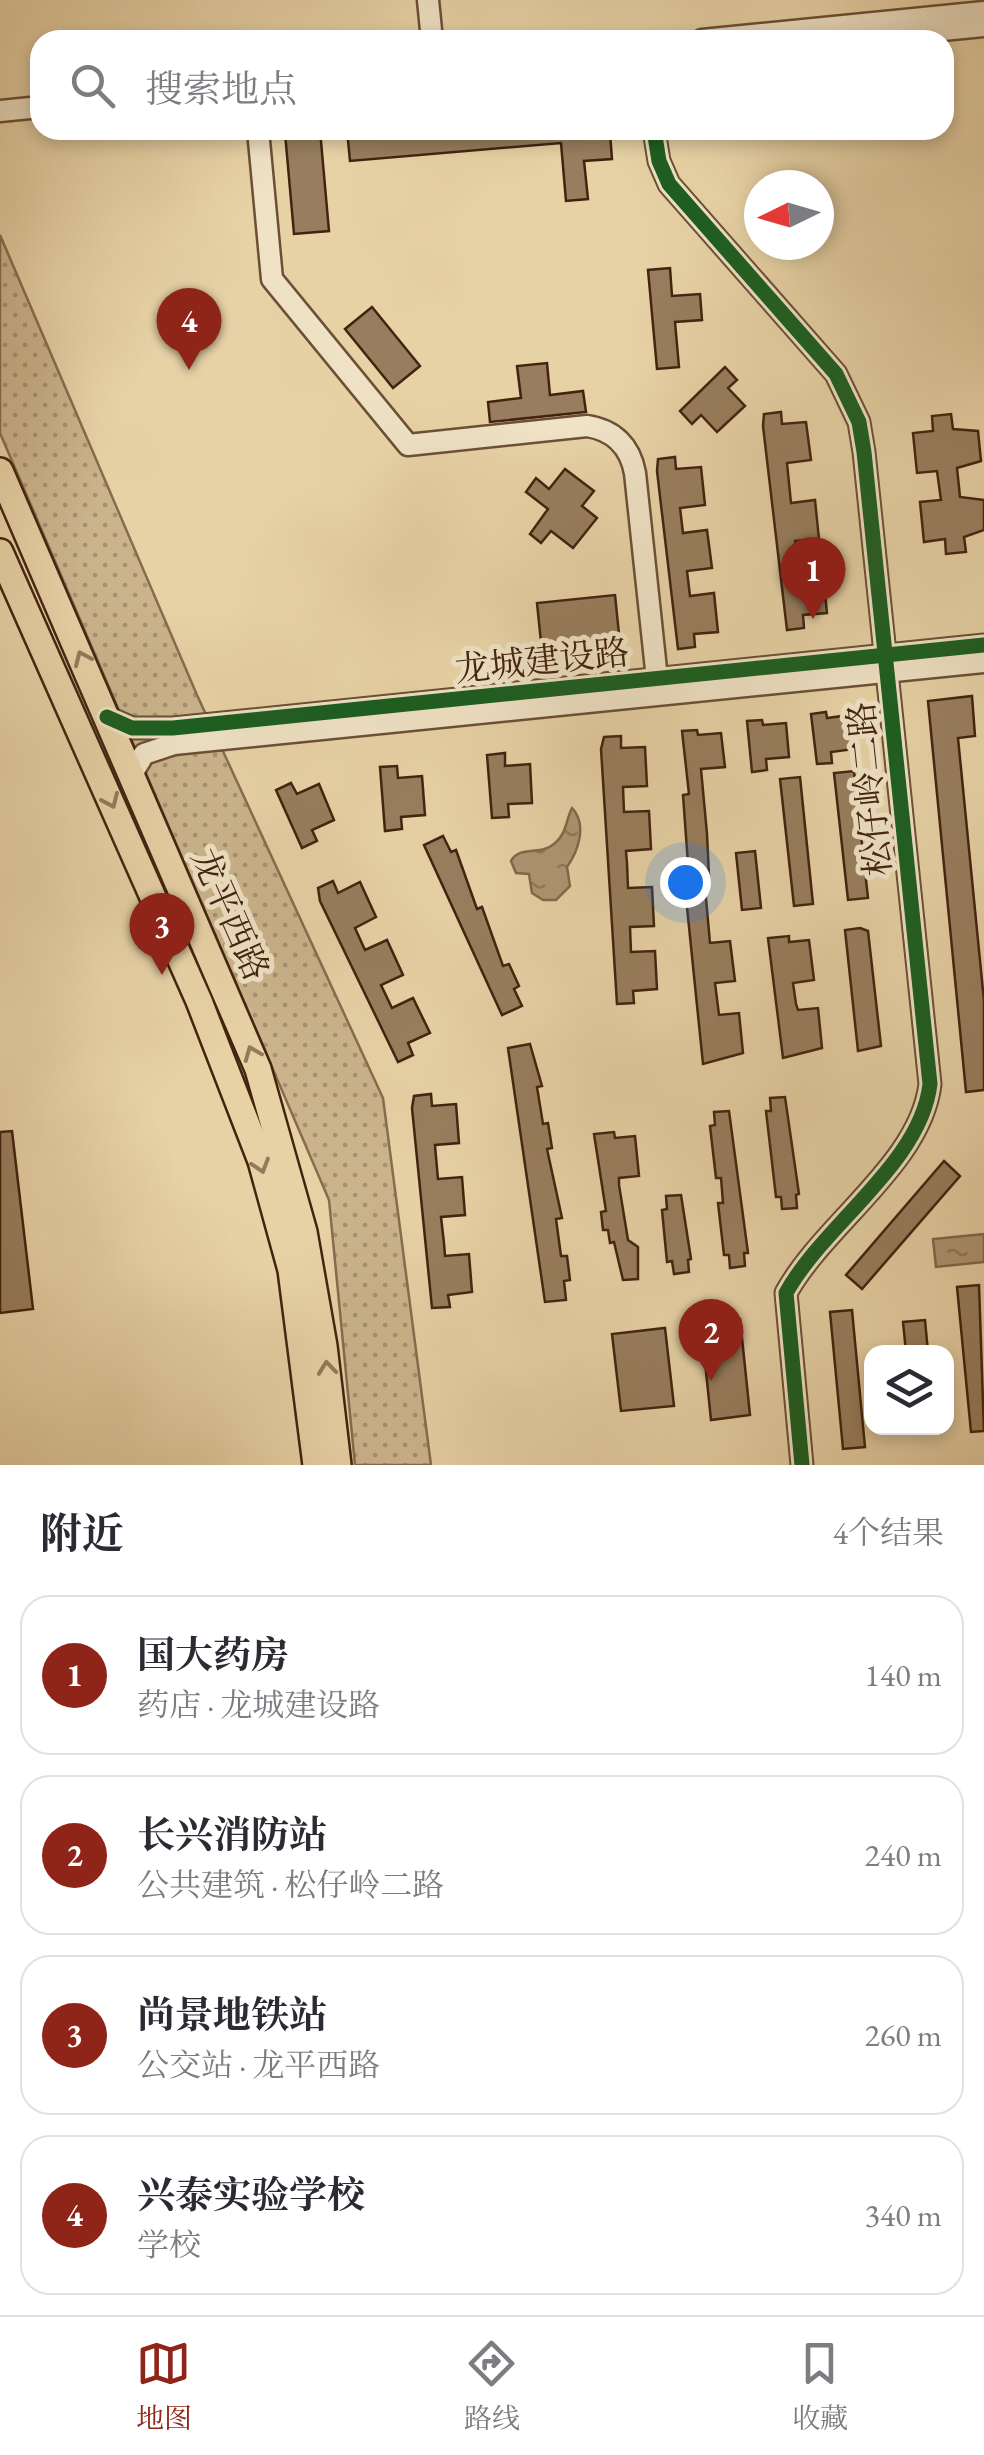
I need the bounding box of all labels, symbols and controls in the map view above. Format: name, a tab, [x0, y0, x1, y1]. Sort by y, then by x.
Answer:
search box	[30, 30, 954, 140]
icon: search	[65, 58, 120, 113]
text: 搜索地点	[145, 64, 297, 113]
north arrow	[744, 170, 834, 260]
pin: 4	[156, 288, 222, 370]
pin: 1	[780, 536, 846, 619]
street label: 龙城建设路	[453, 628, 631, 692]
one-way arrow	[74, 650, 94, 668]
street label: 松仔岭二路	[837, 700, 901, 878]
one-way arrow	[99, 791, 119, 809]
street label: 龙平西路	[182, 841, 280, 987]
your location	[660, 857, 711, 908]
pin: 3	[130, 892, 194, 975]
one-way arrow	[243, 1045, 263, 1063]
one-way arrow	[250, 1156, 270, 1173]
pin: 2	[678, 1298, 744, 1381]
map controls	[864, 1345, 954, 1435]
button: layers	[864, 1345, 954, 1435]
one-way arrow	[317, 1360, 338, 1376]
text: 附近	[40, 1506, 124, 1561]
text: 4个结果	[833, 1512, 944, 1554]
text: 国大药房	[137, 1630, 289, 1679]
text: 1	[66, 1654, 83, 1696]
text: 140 m	[865, 1654, 942, 1696]
text: 药店 · 龙城建设路	[137, 1684, 380, 1726]
text: 长兴消防站	[137, 1810, 327, 1859]
text: 2	[66, 1834, 83, 1876]
text: 240 m	[865, 1834, 942, 1876]
text: 公共建筑 · 松仔岭二路	[137, 1864, 444, 1906]
text: 尚景地铁站	[137, 1990, 327, 2039]
text: 3	[66, 2014, 83, 2056]
text: 260 m	[865, 2014, 942, 2056]
text: 公交站 · 龙平西路	[137, 2044, 380, 2086]
text: 兴泰实验学校	[137, 2170, 365, 2219]
text: 4	[66, 2194, 83, 2236]
text: 340 m	[865, 2194, 942, 2236]
text: 学校	[137, 2224, 201, 2266]
tab: 地图	[136, 2336, 192, 2436]
tab: 路线	[464, 2336, 520, 2436]
tab: 收藏	[792, 2336, 848, 2436]

